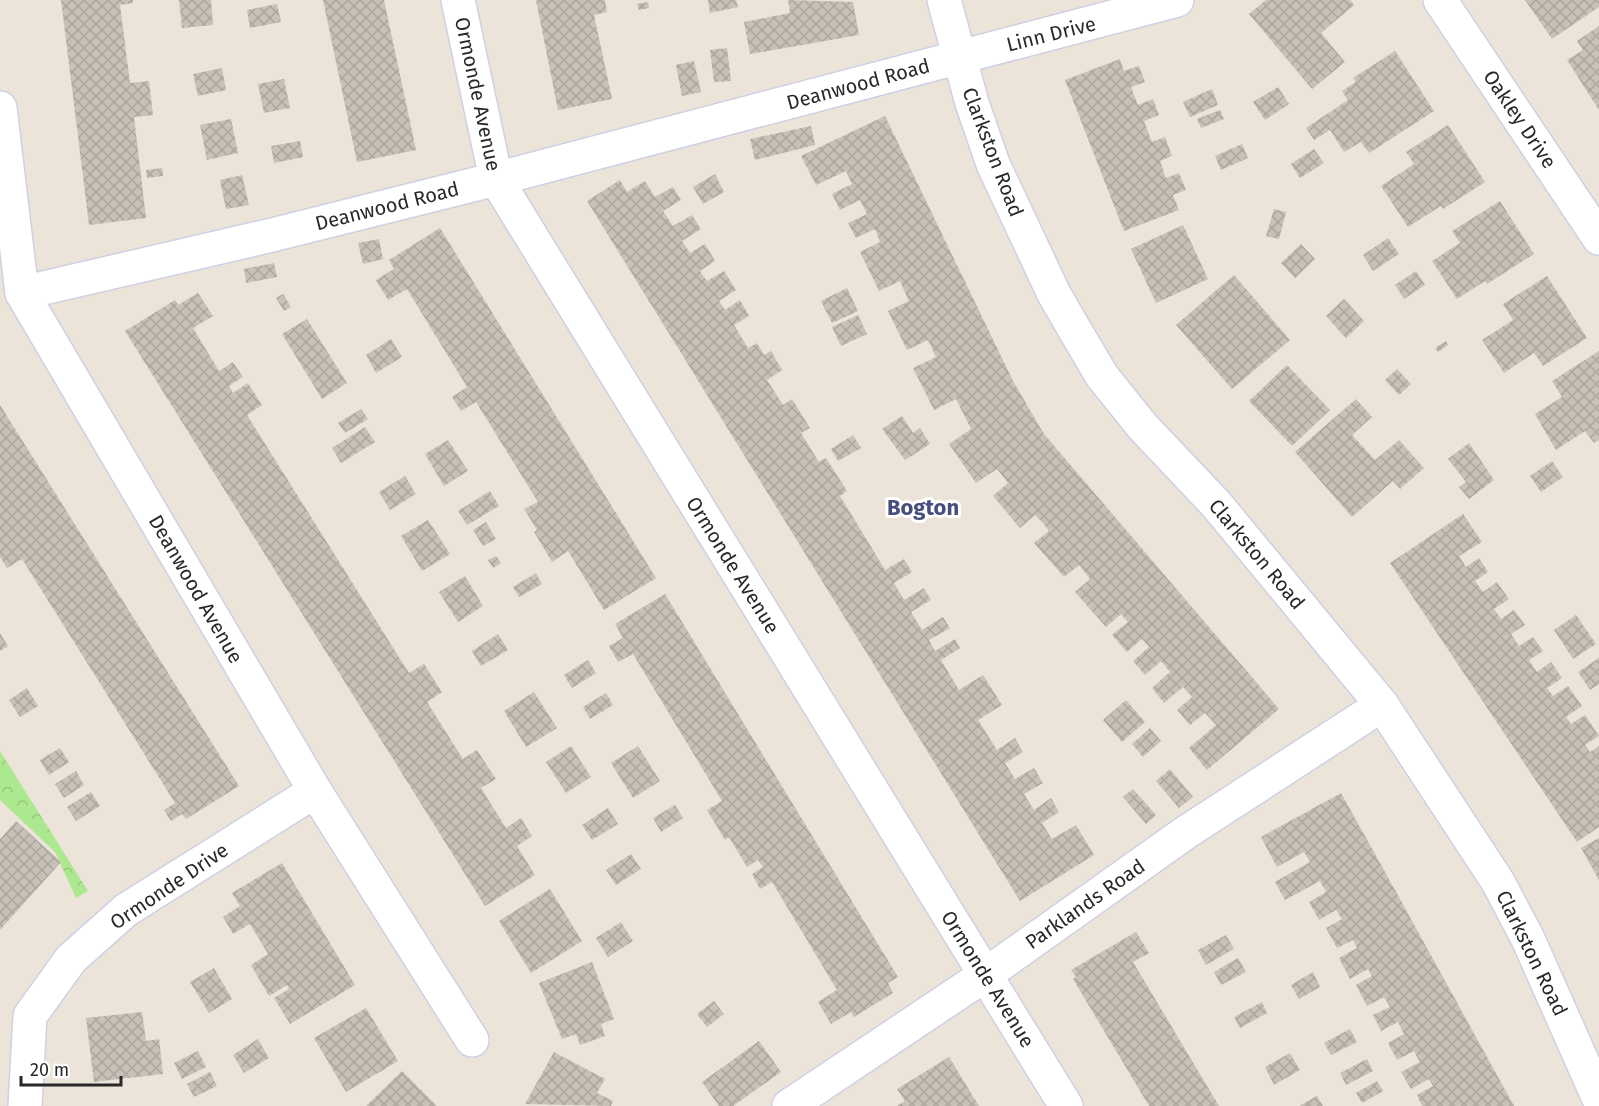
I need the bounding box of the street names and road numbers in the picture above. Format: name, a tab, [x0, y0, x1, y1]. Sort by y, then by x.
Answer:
street label: Linn Drive	[1004, 11, 1098, 57]
street label: Ormonde Avenue	[450, 15, 506, 173]
street label: Deanwood Road	[784, 53, 932, 115]
street label: Oakley Drive	[1478, 65, 1562, 173]
street label: Clarkston Road	[957, 84, 1029, 220]
street label: Deanwood Road	[313, 177, 461, 235]
street label: Ormonde Avenue	[681, 492, 785, 638]
street label: Clarkston Road	[1204, 494, 1310, 614]
street label: Deanwood Avenue	[144, 510, 248, 668]
street label: Ormonde Drive	[105, 838, 233, 934]
street label: Parklands Road	[1021, 854, 1149, 954]
street label: Clarkston Road	[1491, 886, 1573, 1020]
street label: Ormonde Avenue	[936, 906, 1040, 1052]

